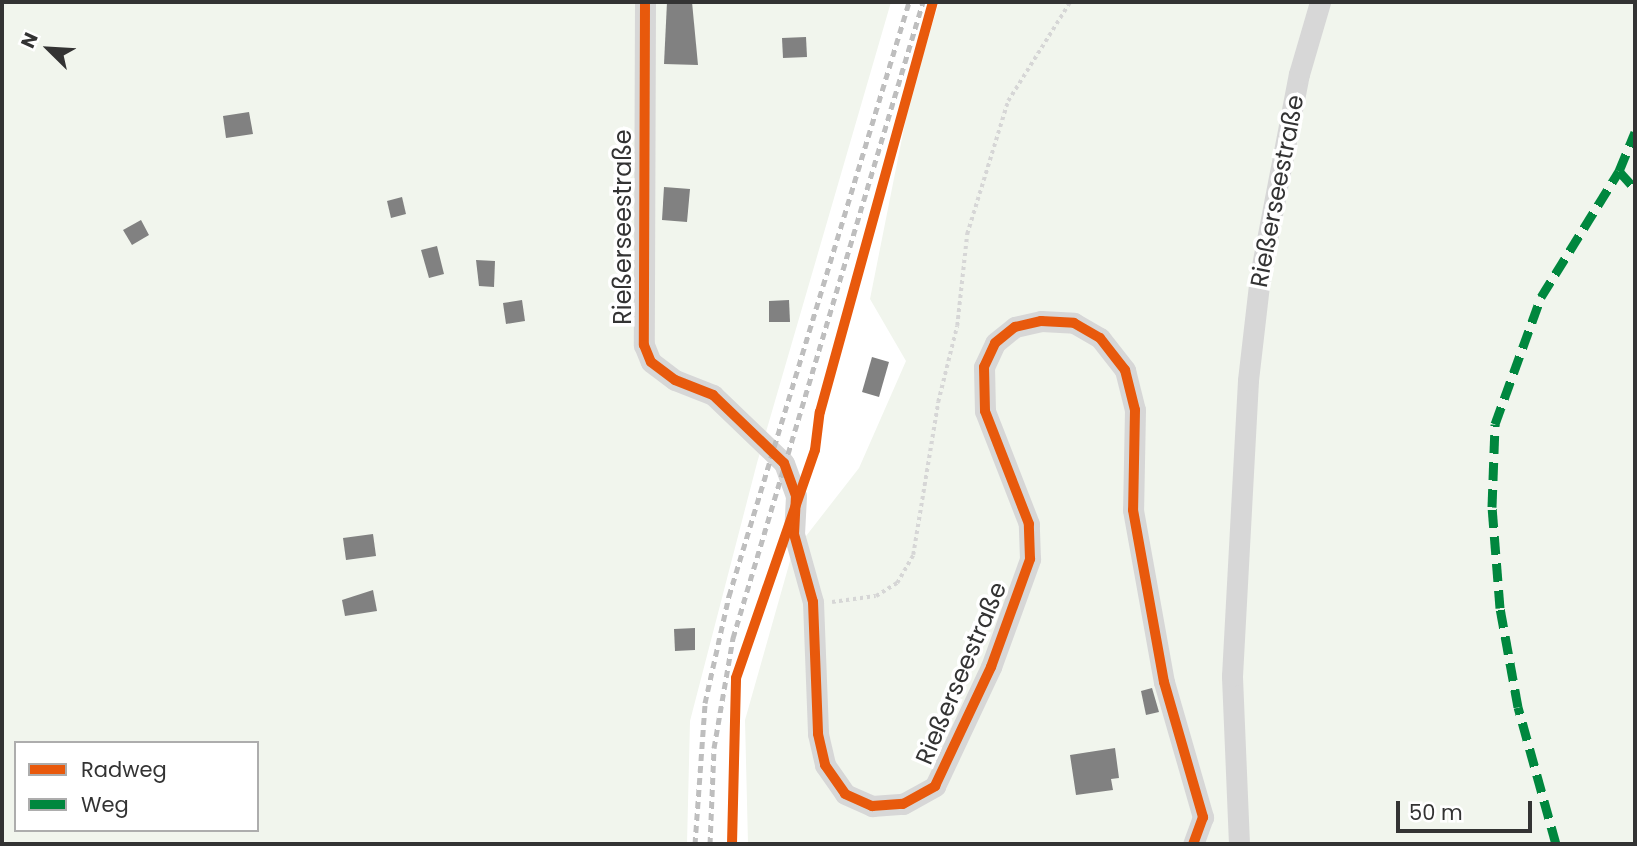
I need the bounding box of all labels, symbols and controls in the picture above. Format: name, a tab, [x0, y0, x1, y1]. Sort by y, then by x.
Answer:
north arrow	[14, 14, 84, 84]
text: N	[14, 28, 45, 52]
street label: Rießerseestraße	[1244, 92, 1310, 290]
street label: Rießerseestraße	[609, 129, 637, 325]
street label: Rießerseestraße	[910, 577, 1012, 769]
legend	[14, 741, 259, 832]
text: Radweg	[81, 755, 167, 784]
scale bar	[1399, 786, 1536, 830]
text: Weg	[81, 790, 129, 819]
text: 50 m	[1409, 798, 1463, 827]

